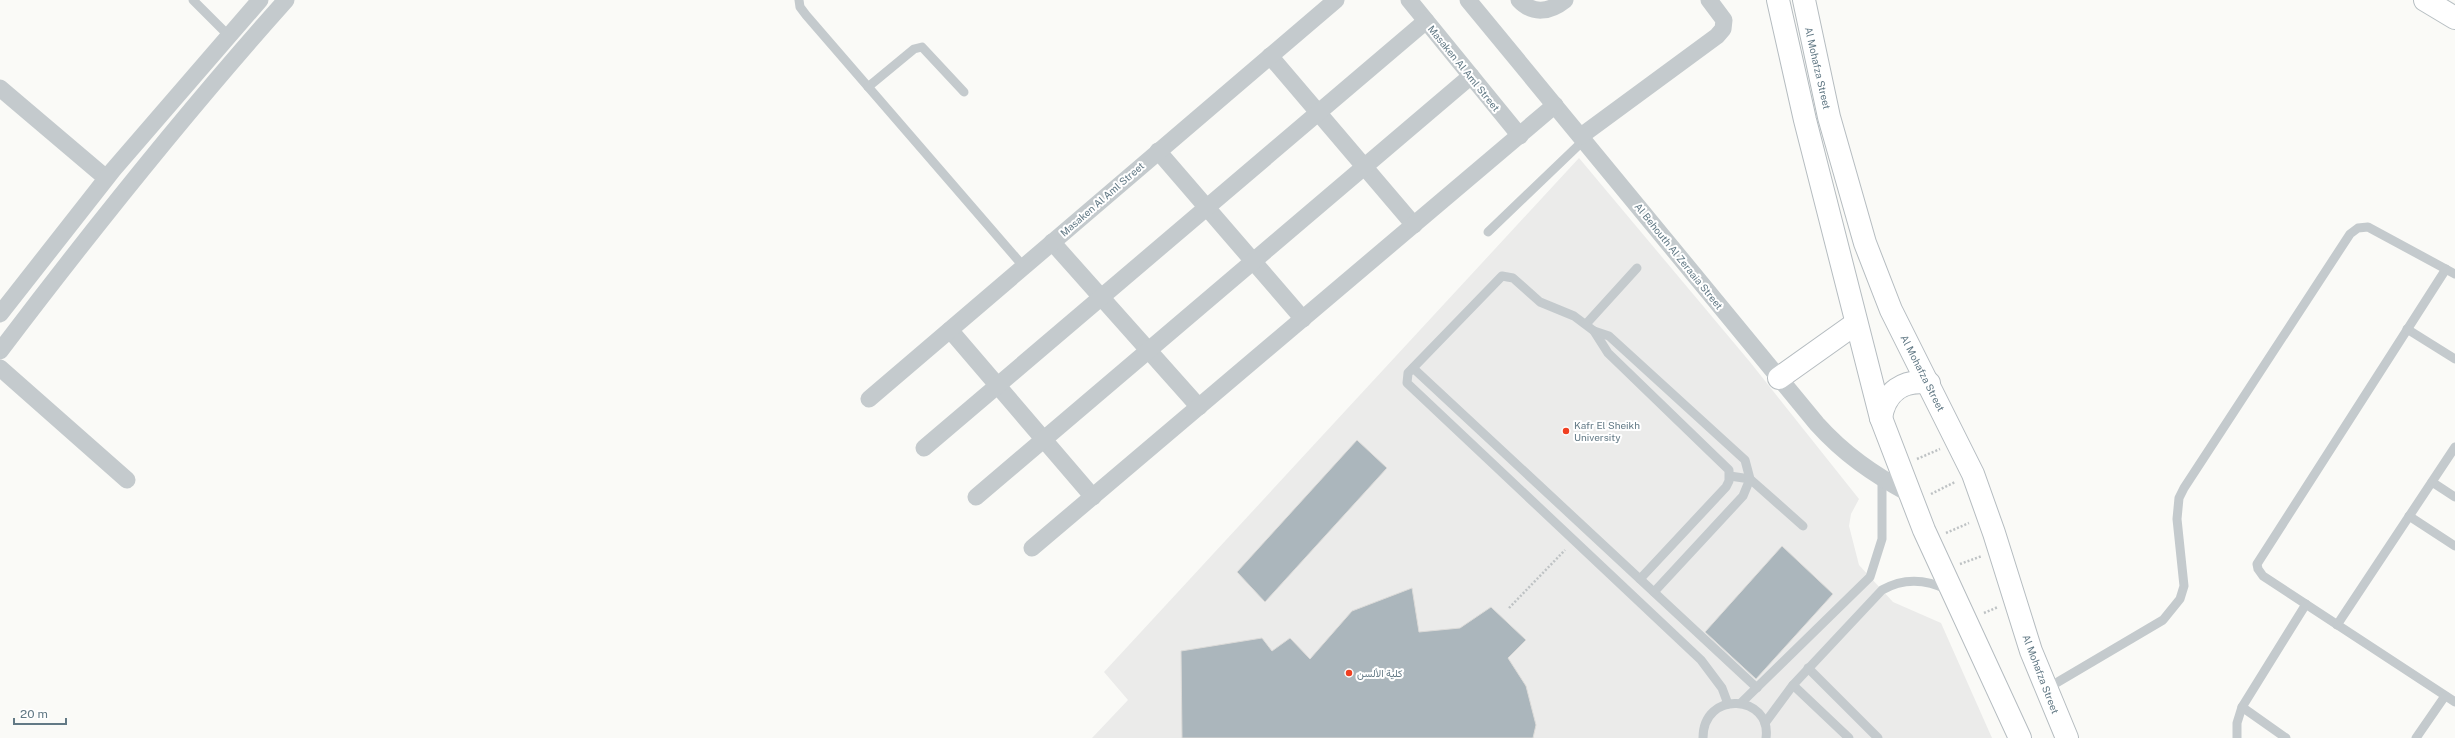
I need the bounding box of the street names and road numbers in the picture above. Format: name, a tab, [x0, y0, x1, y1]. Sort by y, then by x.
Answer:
street label: Masaken Al Aml Street	[1426, 23, 1502, 113]
street label: Al Mohafza Street	[1803, 26, 1833, 110]
street label: Masaken Al Aml Street	[1058, 159, 1146, 239]
street label: Al Behouth Al Zeraaia Street	[1632, 200, 1726, 312]
street label: Al Mohafza Street	[1899, 333, 1947, 413]
street label: Al Mohafza Street	[2020, 633, 2062, 715]

